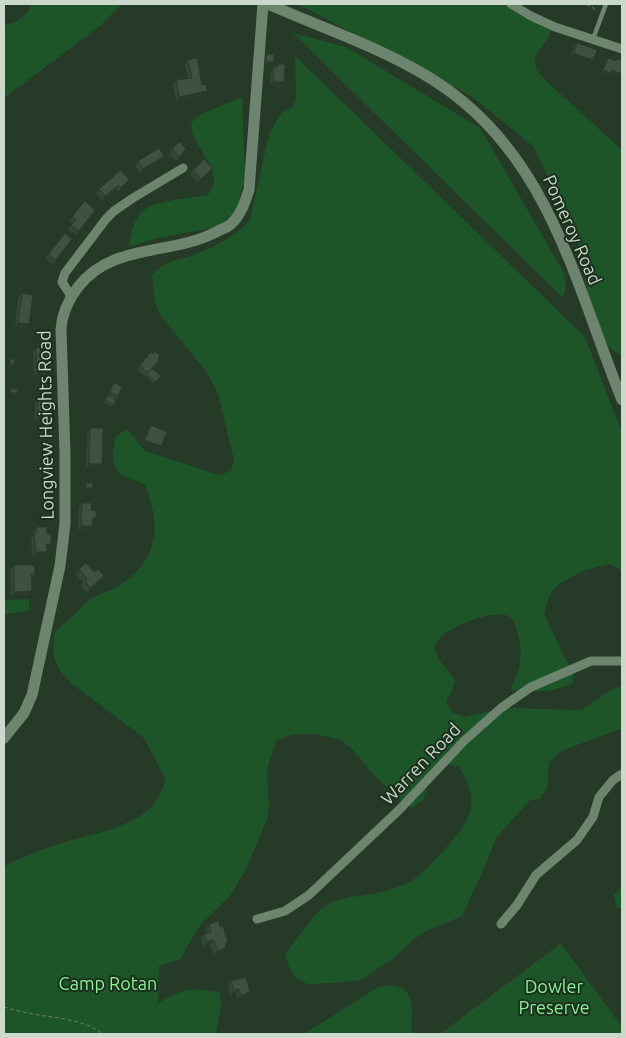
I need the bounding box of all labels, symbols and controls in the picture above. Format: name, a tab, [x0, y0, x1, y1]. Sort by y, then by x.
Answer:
street label: Pomeroy Road	[540, 172, 606, 288]
street label: Longview Heights Road	[33, 330, 57, 520]
street label: Warren Road	[377, 719, 464, 808]
park label: Camp Rotan	[59, 973, 157, 993]
park label: Dowler Preserve	[518, 976, 590, 1017]

